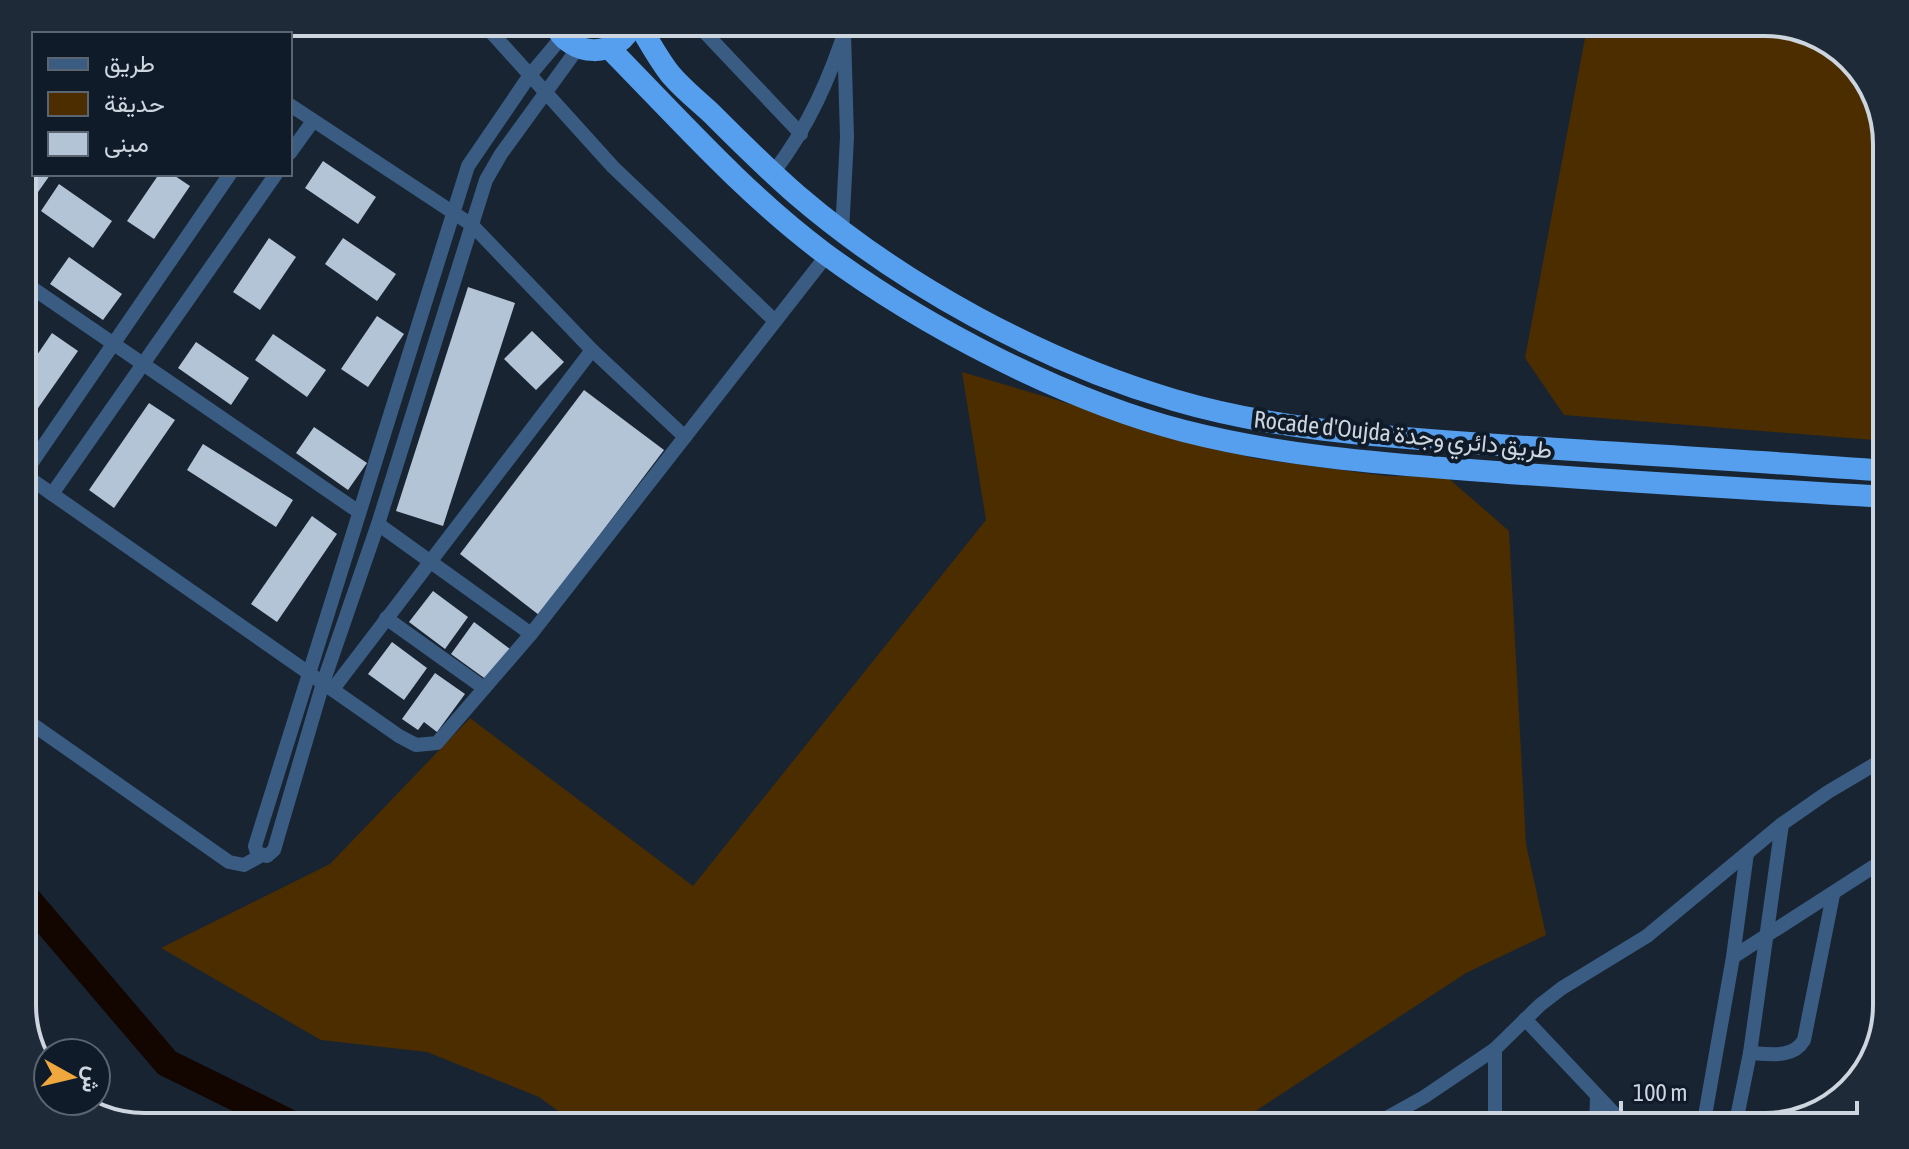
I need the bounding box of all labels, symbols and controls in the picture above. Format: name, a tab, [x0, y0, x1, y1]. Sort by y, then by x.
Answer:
legend	[32, 32, 292, 176]
text: طريق	[104, 50, 155, 79]
text: حديقة	[104, 90, 165, 118]
text: مبنى	[104, 130, 149, 158]
street label: Rocade d'Oujda طريق دائري وجدة	[1252, 405, 1554, 470]
north arrow	[32, 1037, 112, 1117]
text: ش	[76, 1065, 107, 1095]
scale bar	[1621, 1065, 1857, 1115]
text: 100 m	[1633, 1079, 1687, 1106]

